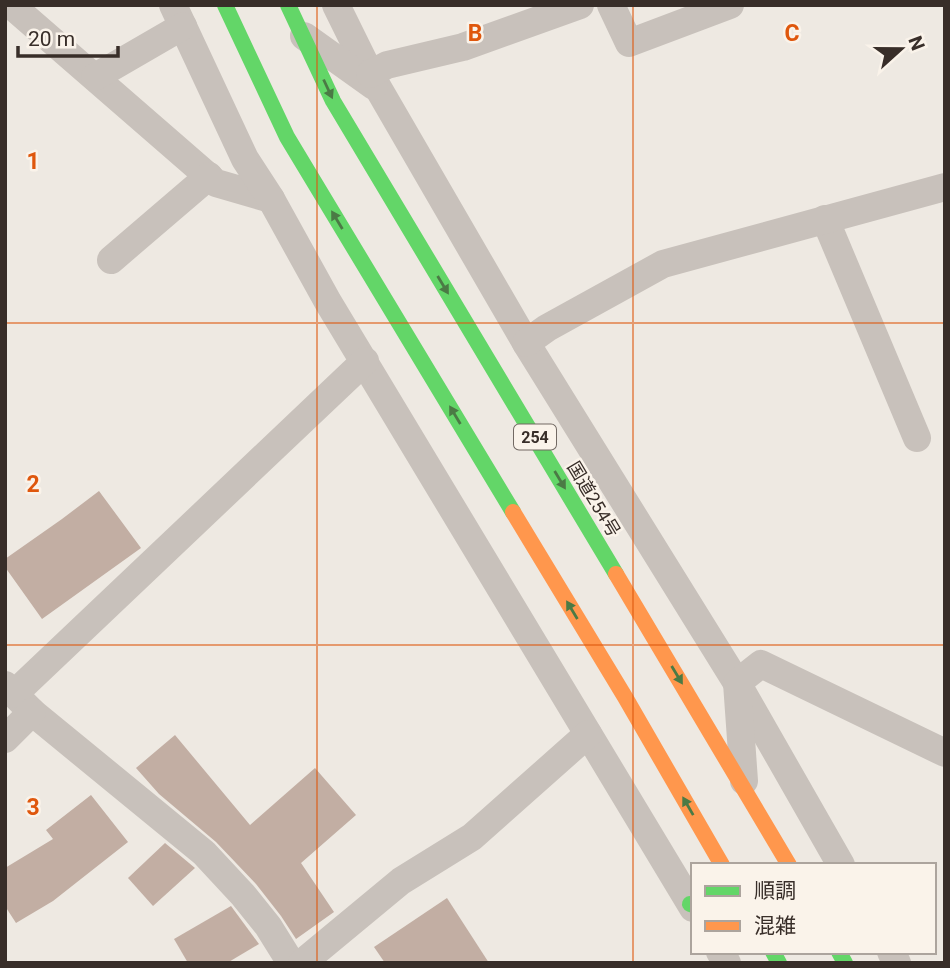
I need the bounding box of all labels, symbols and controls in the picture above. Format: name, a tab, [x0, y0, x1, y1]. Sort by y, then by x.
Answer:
scale bar	[18, 14, 117, 58]
north arrow	[866, 14, 936, 84]
text: B	[468, 20, 482, 47]
text: C	[784, 20, 800, 47]
text: 20 m	[28, 27, 75, 51]
text: N	[903, 33, 930, 53]
one-way arrow	[322, 79, 333, 99]
text: 1	[26, 148, 40, 175]
one-way arrow	[331, 211, 344, 230]
one-way arrow	[437, 275, 450, 294]
one-way arrow	[449, 406, 461, 425]
road number: 254	[514, 424, 556, 450]
street label: 国道254号	[563, 457, 625, 541]
text: 2	[26, 471, 40, 498]
one-way arrow	[554, 471, 567, 490]
one-way arrow	[566, 600, 579, 619]
one-way arrow	[671, 666, 683, 685]
text: 3	[26, 794, 40, 821]
one-way arrow	[682, 796, 694, 815]
legend	[691, 863, 936, 954]
text: 順調	[754, 879, 796, 903]
text: 混雑	[754, 914, 796, 938]

